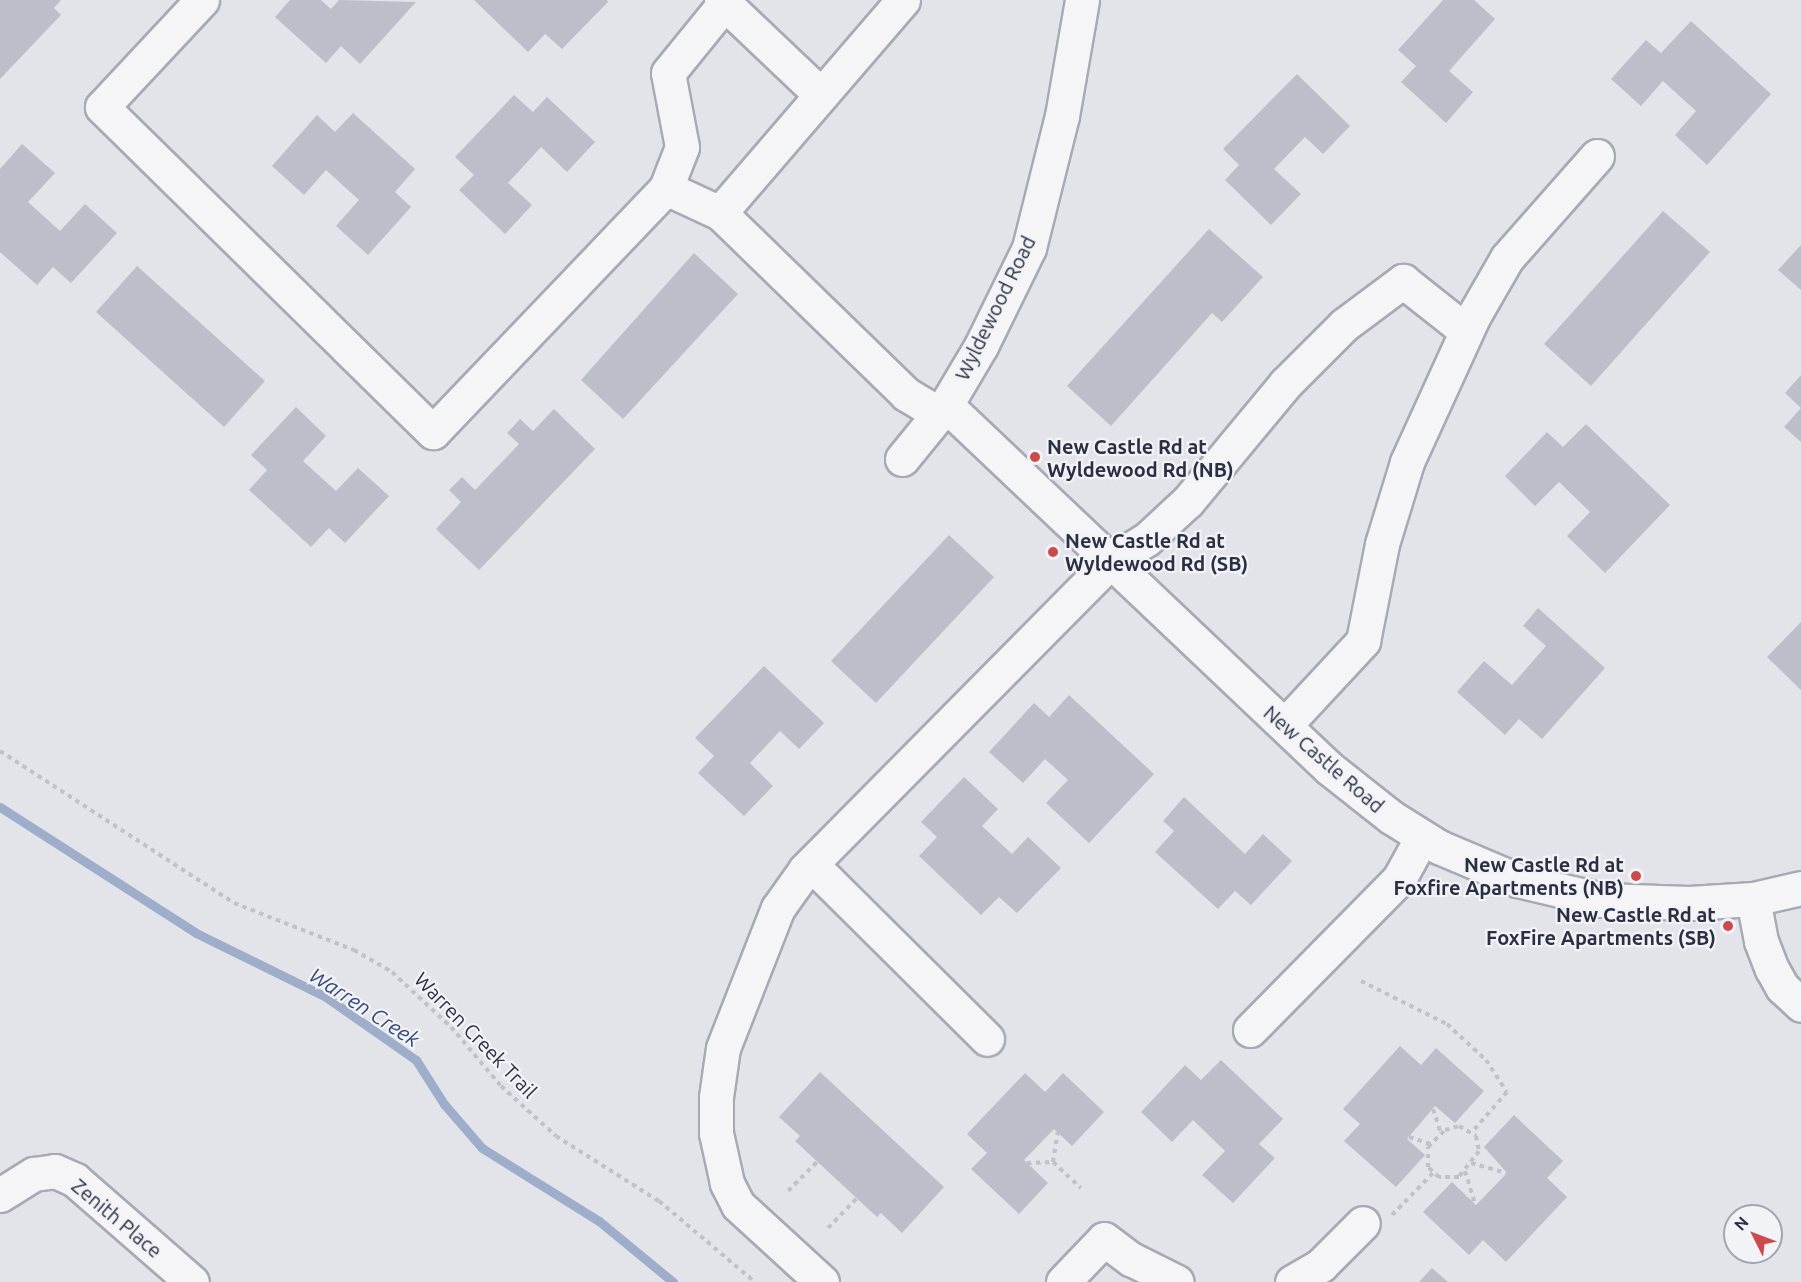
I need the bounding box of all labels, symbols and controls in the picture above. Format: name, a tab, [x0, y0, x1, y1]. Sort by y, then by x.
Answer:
street label: Wyldewood Road	[950, 232, 1040, 384]
place label: New Castle Rd at Wyldewood Rd (NB)	[1047, 434, 1234, 481]
marker: New Castle Rd at Wyldewood Rd (NB)	[1028, 450, 1042, 464]
place label: New Castle Rd at Wyldewood Rd (SB)	[1065, 528, 1248, 575]
marker: New Castle Rd at Wyldewood Rd (SB)	[1046, 545, 1060, 559]
street label: New Castle Road	[1259, 700, 1389, 818]
place label: New Castle Rd at Foxfire Apartments (NB)	[1394, 852, 1624, 899]
marker: New Castle Rd at Foxfire Apartments (NB)	[1629, 869, 1643, 883]
place label: New Castle Rd at FoxFire Apartments (SB)	[1486, 903, 1716, 950]
marker: New Castle Rd at FoxFire Apartments (SB)	[1721, 919, 1735, 933]
water label: Warren Creek	[305, 962, 425, 1052]
street label: Warren Creek Trail	[410, 967, 542, 1103]
street label: Zenith Place	[67, 1173, 167, 1263]
north arrow	[1723, 1204, 1783, 1264]
text: N	[1730, 1213, 1752, 1234]

